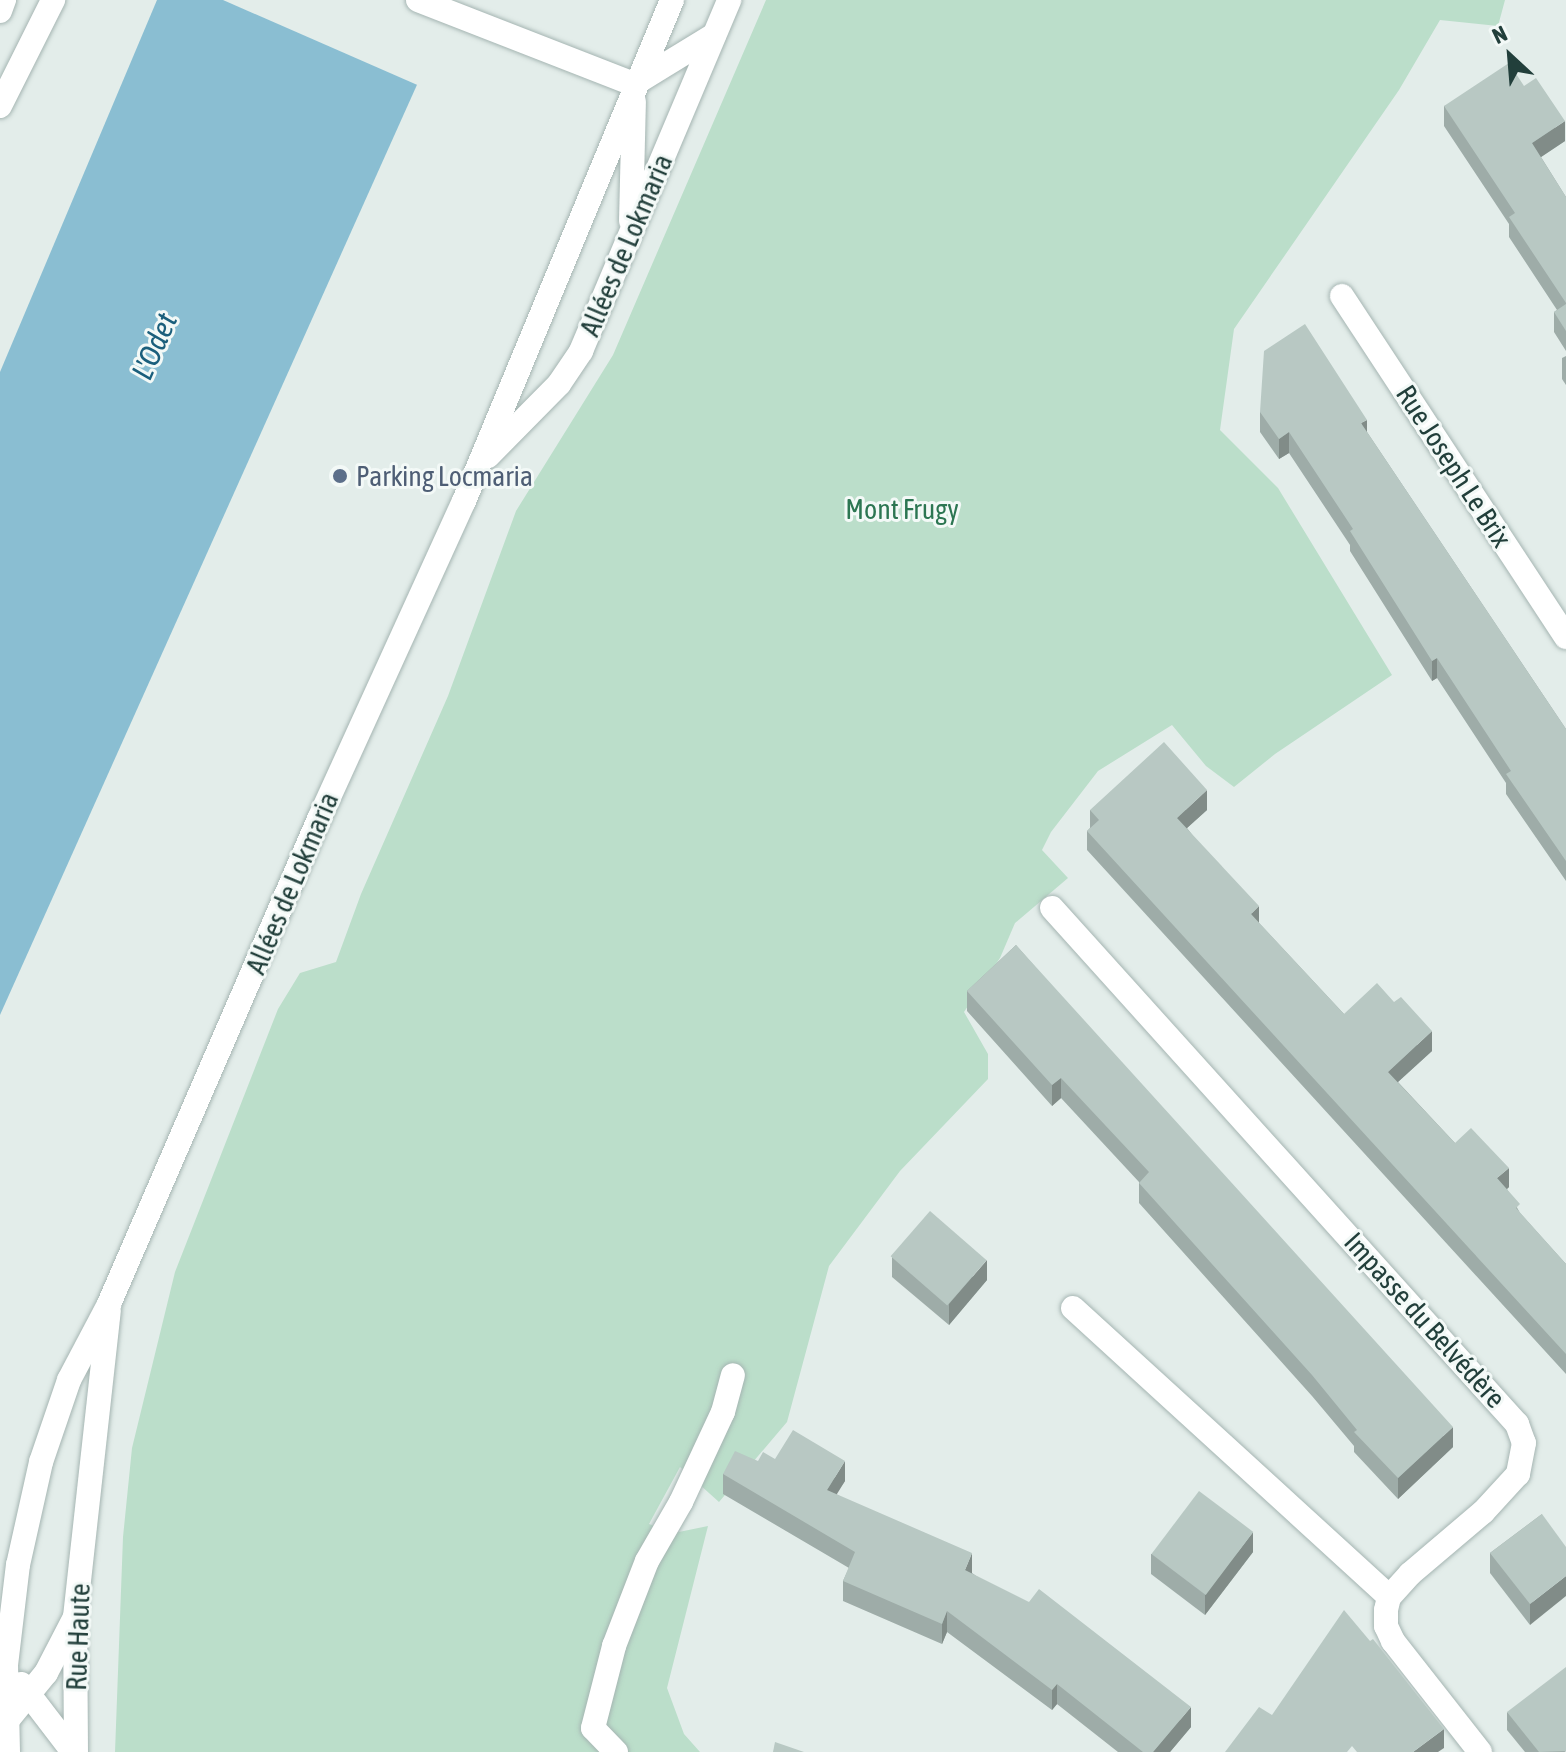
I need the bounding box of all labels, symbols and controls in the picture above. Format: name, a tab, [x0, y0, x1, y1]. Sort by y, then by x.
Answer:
north arrow	[1470, 16, 1550, 96]
text: N	[1488, 20, 1511, 49]
street label: Allées de Lokmaria	[573, 149, 679, 341]
water label: L'Odet	[124, 307, 184, 385]
street label: Rue Joseph Le Brix	[1389, 379, 1519, 553]
place label: Parking Locmaria	[356, 459, 533, 493]
marker: Parking Locmaria	[331, 467, 349, 485]
park label: Mont Frugy	[845, 492, 959, 526]
street label: Allées de Lokmaria	[239, 787, 345, 979]
street label: Impasse du Belvédère	[1337, 1225, 1513, 1415]
street label: Rue Haute	[59, 1583, 97, 1691]

